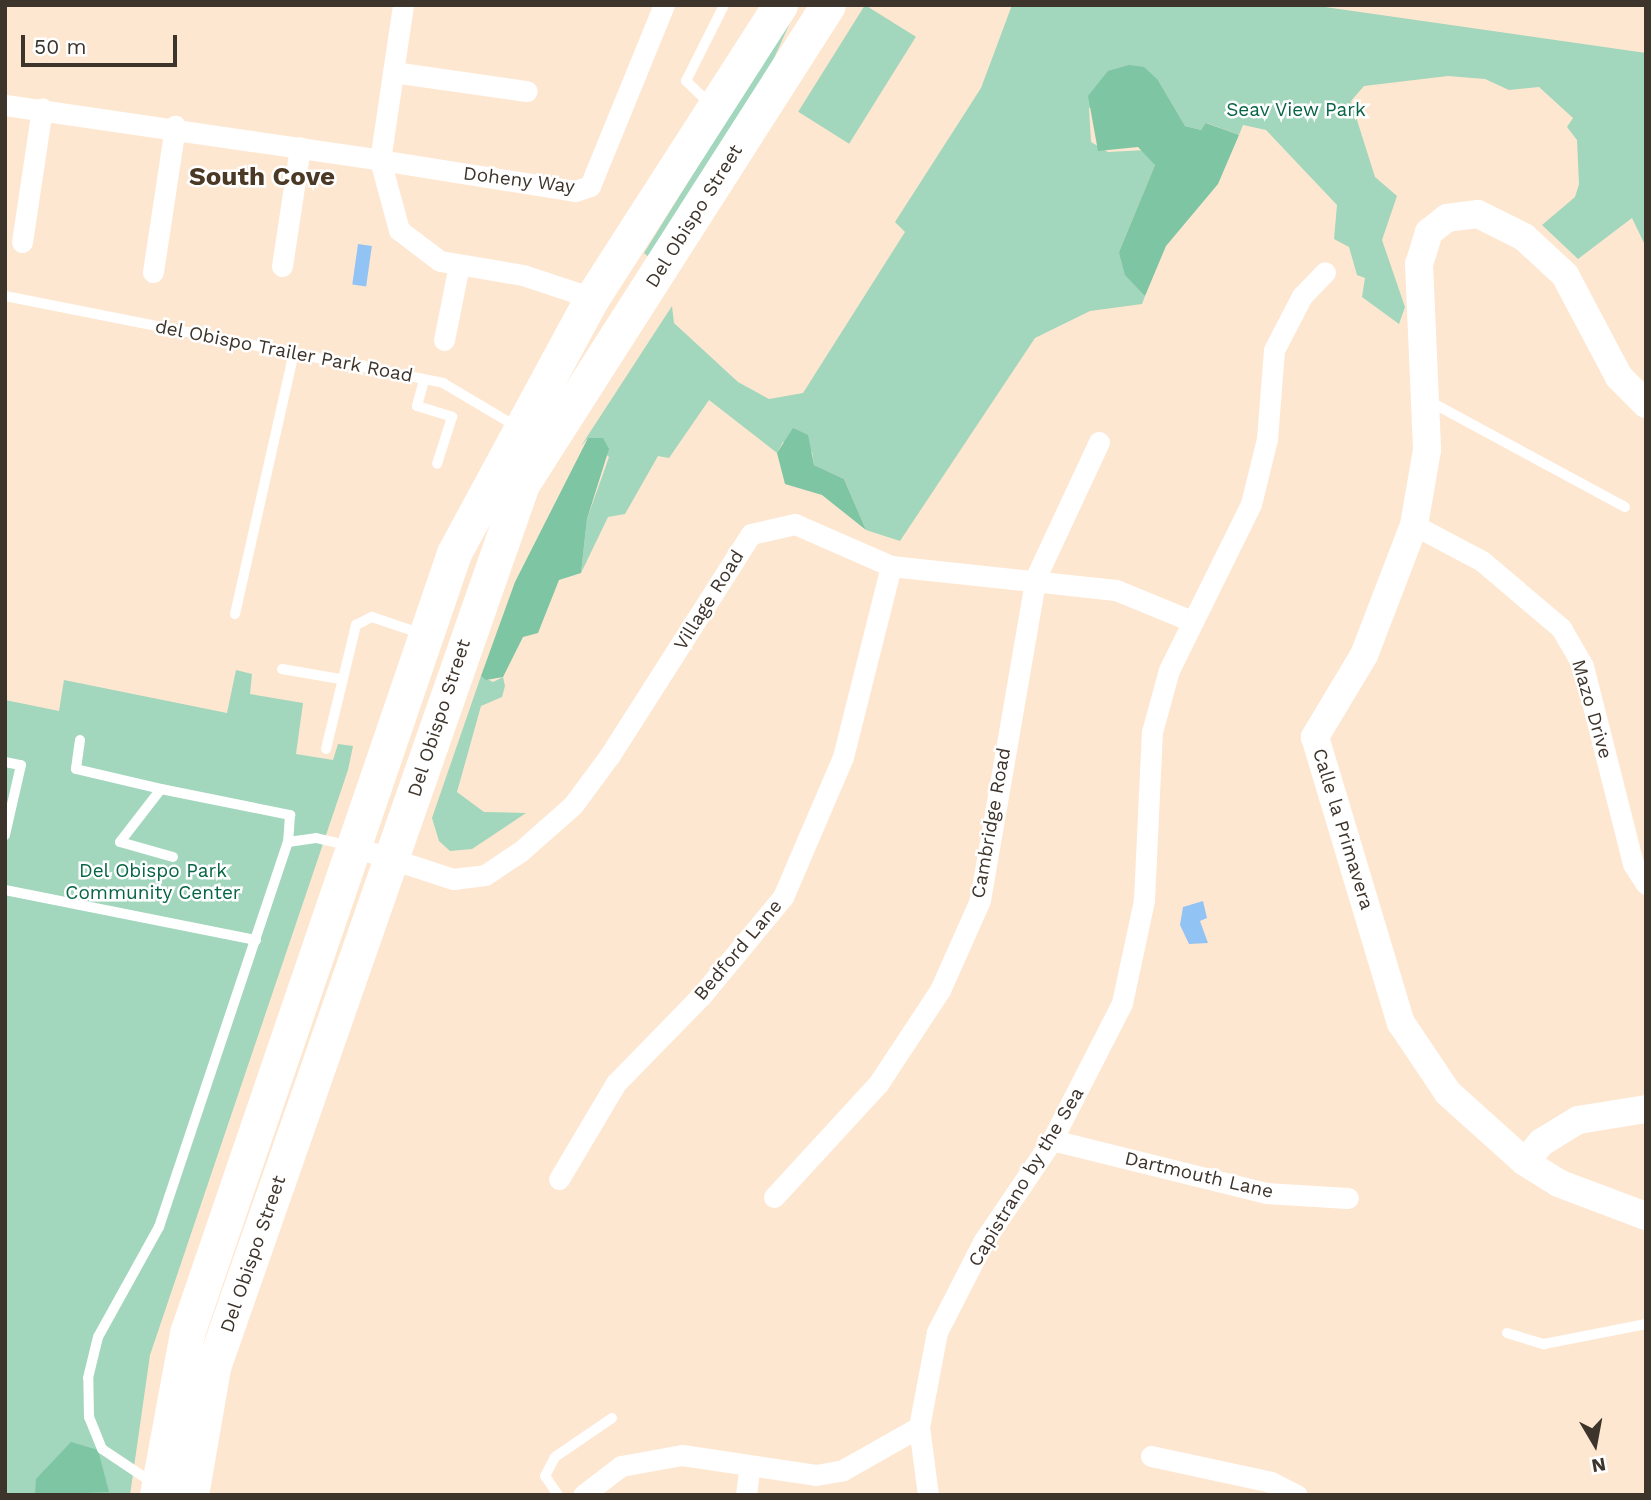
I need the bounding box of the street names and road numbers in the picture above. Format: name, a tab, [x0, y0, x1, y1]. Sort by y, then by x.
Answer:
street label: Del Obispo Street	[641, 140, 747, 292]
street label: Doheny Way	[461, 162, 577, 198]
street label: del Obispo Trailer Park Road	[152, 315, 416, 387]
street label: Village Road	[669, 546, 749, 654]
street label: Del Obispo Street	[403, 636, 475, 800]
street label: Mazo Drive	[1567, 657, 1617, 761]
street label: Calle la Primavera	[1308, 745, 1378, 913]
street label: Cambridge Road	[967, 746, 1015, 900]
street label: Bedford Lane	[689, 895, 787, 1005]
street label: Capistrano by the Sea	[963, 1083, 1089, 1271]
street label: Dartmouth Lane	[1122, 1147, 1276, 1203]
street label: Del Obispo Street	[215, 1172, 291, 1336]

